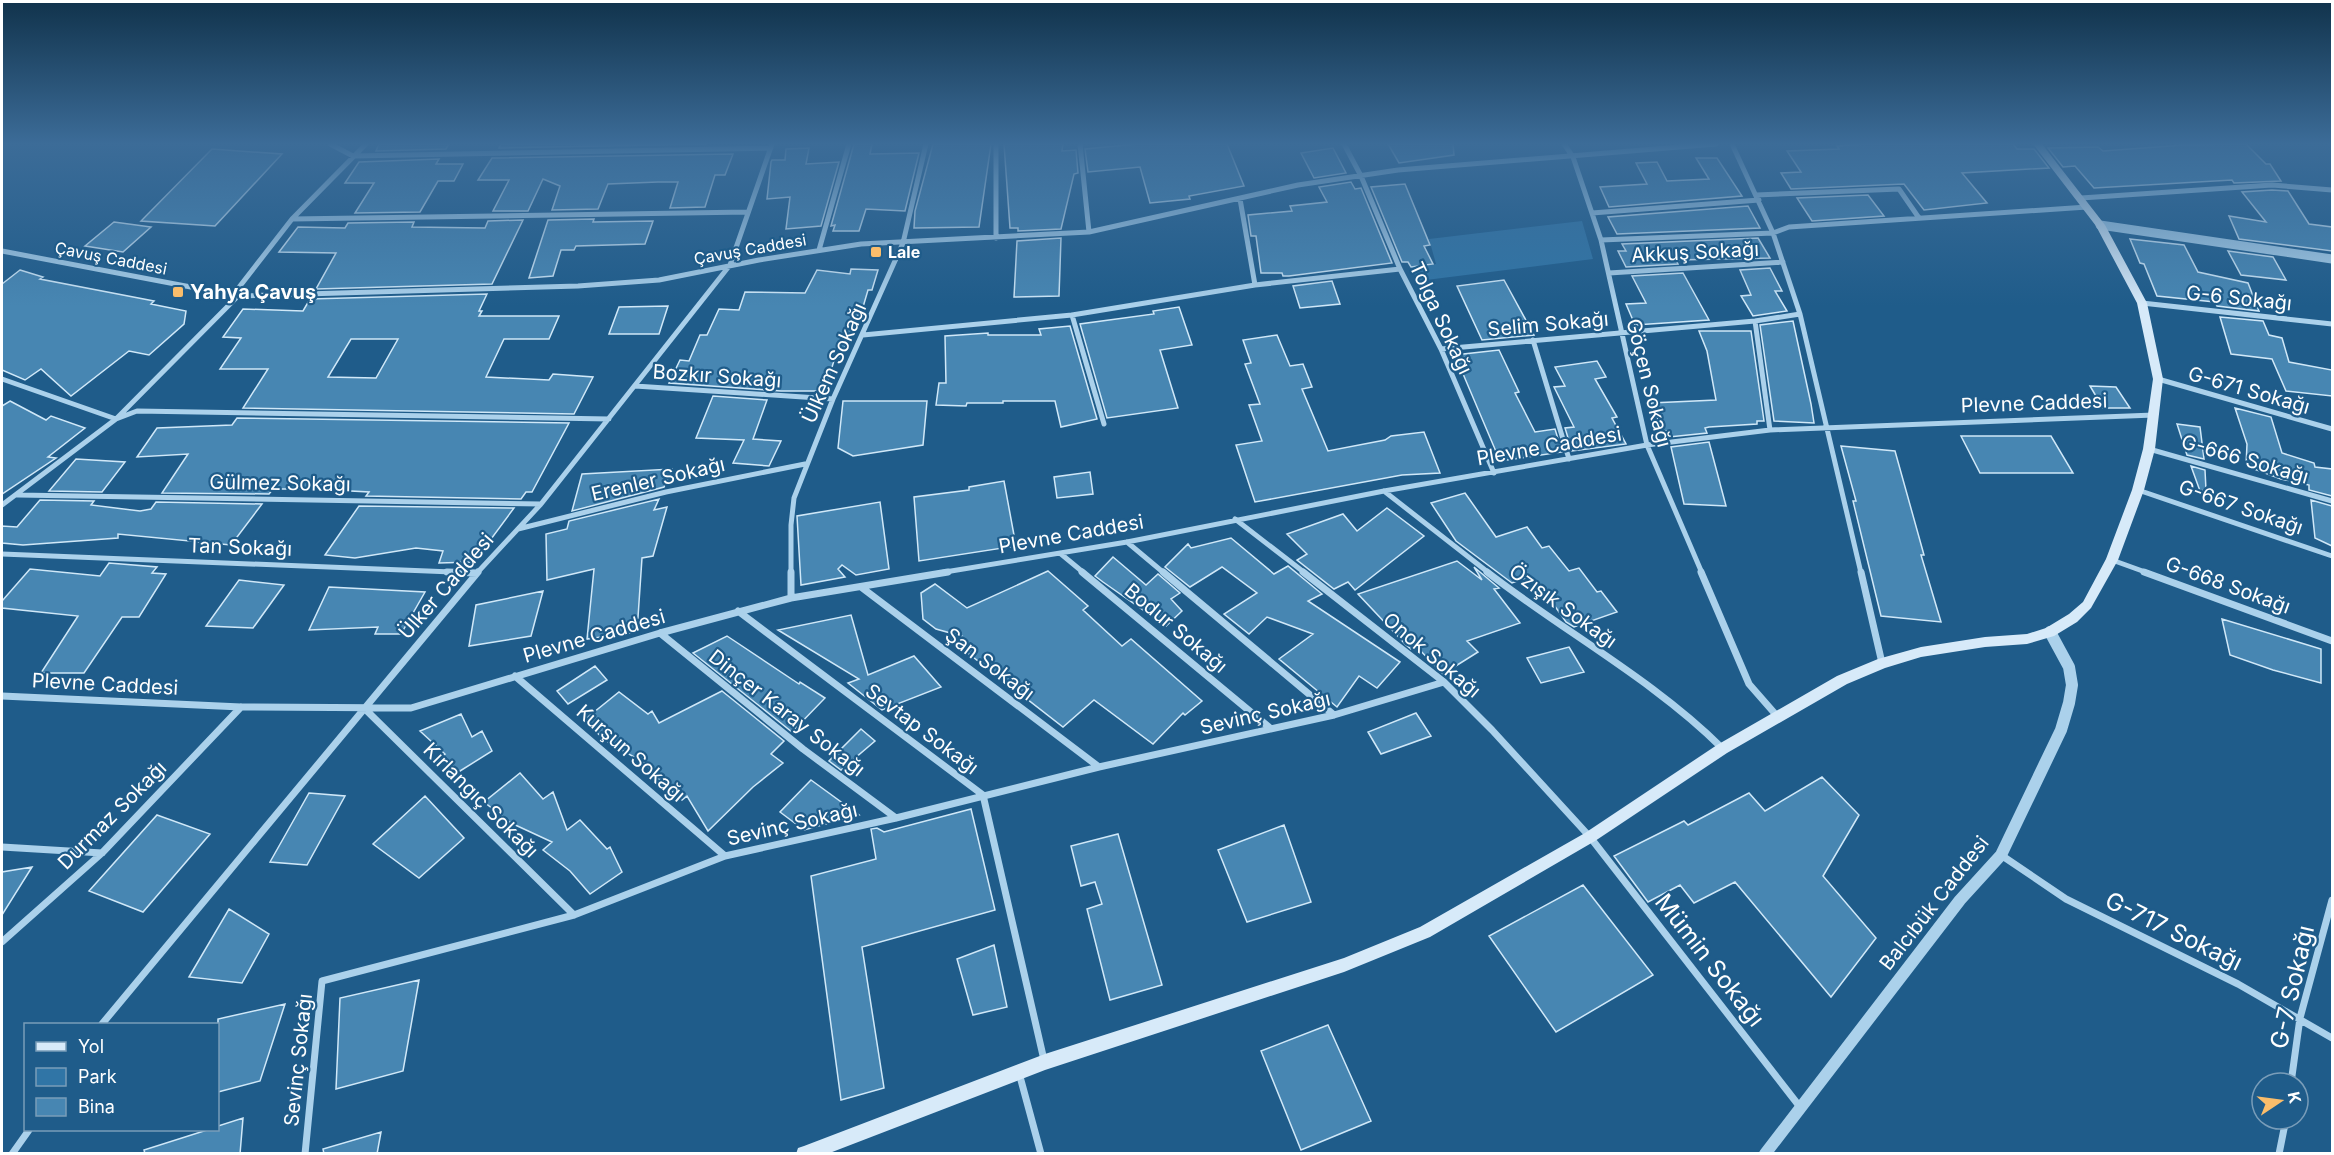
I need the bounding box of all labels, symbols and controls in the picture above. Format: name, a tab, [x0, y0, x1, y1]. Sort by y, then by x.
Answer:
street label: Çavuş Caddesi	[692, 229, 808, 269]
street label: Çavuş Caddesi	[53, 237, 169, 279]
street label: Akkuş Sokağı	[1631, 237, 1759, 267]
place label: Lale	[888, 242, 920, 262]
marker: Lale	[869, 245, 883, 259]
street label: Tolga Sokağı	[1404, 258, 1478, 378]
place label: Yahya Çavuş	[190, 280, 316, 304]
street label: G-6 Sokağı	[2185, 281, 2293, 315]
marker: Yahya Çavuş	[171, 285, 185, 299]
street label: Ülkem Sokağı	[797, 299, 871, 427]
street label: Selim Sokağı	[1486, 307, 1610, 341]
street label: Göçen Sokağı	[1621, 316, 1677, 450]
street label: Bozkır Sokağı	[652, 360, 782, 392]
street label: G-671 Sokağı	[2185, 361, 2313, 419]
street label: Plevne Caddesi	[1960, 388, 2108, 418]
street label: Plevne Caddesi	[1475, 421, 1623, 471]
street label: G-666 Sokağı	[2179, 429, 2311, 489]
street label: Erenler Sokağı	[589, 452, 727, 506]
street label: Gülmez Sokağı	[209, 470, 351, 496]
street label: G-667 Sokağı	[2176, 474, 2306, 540]
street label: Plevne Caddesi	[997, 509, 1145, 559]
street label: Ülker Caddesi	[393, 528, 499, 644]
street label: Tan Sokağı	[187, 533, 293, 561]
street label: G-668 Sokağı	[2162, 551, 2294, 619]
street label: Özışık Sokağı	[1504, 559, 1622, 653]
street label: Bodur Sokağı	[1120, 578, 1232, 678]
street label: Plevne Caddesi	[520, 604, 668, 668]
street label: Onok Sokağı	[1378, 607, 1486, 703]
street label: Şan Sokağı	[941, 623, 1039, 705]
street label: Dinçer Karay Sokağı	[704, 645, 870, 781]
street label: Plevne Caddesi	[31, 668, 179, 700]
street label: Sevtap Sokağı	[861, 679, 983, 779]
street label: Sevinç Sokağı	[1197, 686, 1333, 740]
street label: Kurşun Sokağı	[572, 699, 690, 807]
street label: Kırlangıç Sokağı	[419, 738, 543, 862]
street label: Durmaz Sokağı	[53, 756, 171, 874]
street label: Sevinç Sokağı	[724, 797, 860, 851]
street label: Balcıbük Caddesi	[1874, 831, 1994, 975]
street label: G-717 Sokağı	[2101, 885, 2247, 977]
street label: Mümin Sokağı	[1649, 888, 1771, 1032]
street label: G-7 Sokağı	[2264, 922, 2320, 1052]
street label: Sevinç Sokağı	[279, 993, 317, 1127]
legend	[24, 1023, 219, 1131]
text: Yol	[78, 1036, 104, 1057]
text: Park	[78, 1066, 117, 1087]
north arrow	[2250, 1071, 2310, 1131]
text: K	[2284, 1090, 2306, 1106]
text: Bina	[78, 1096, 115, 1117]

